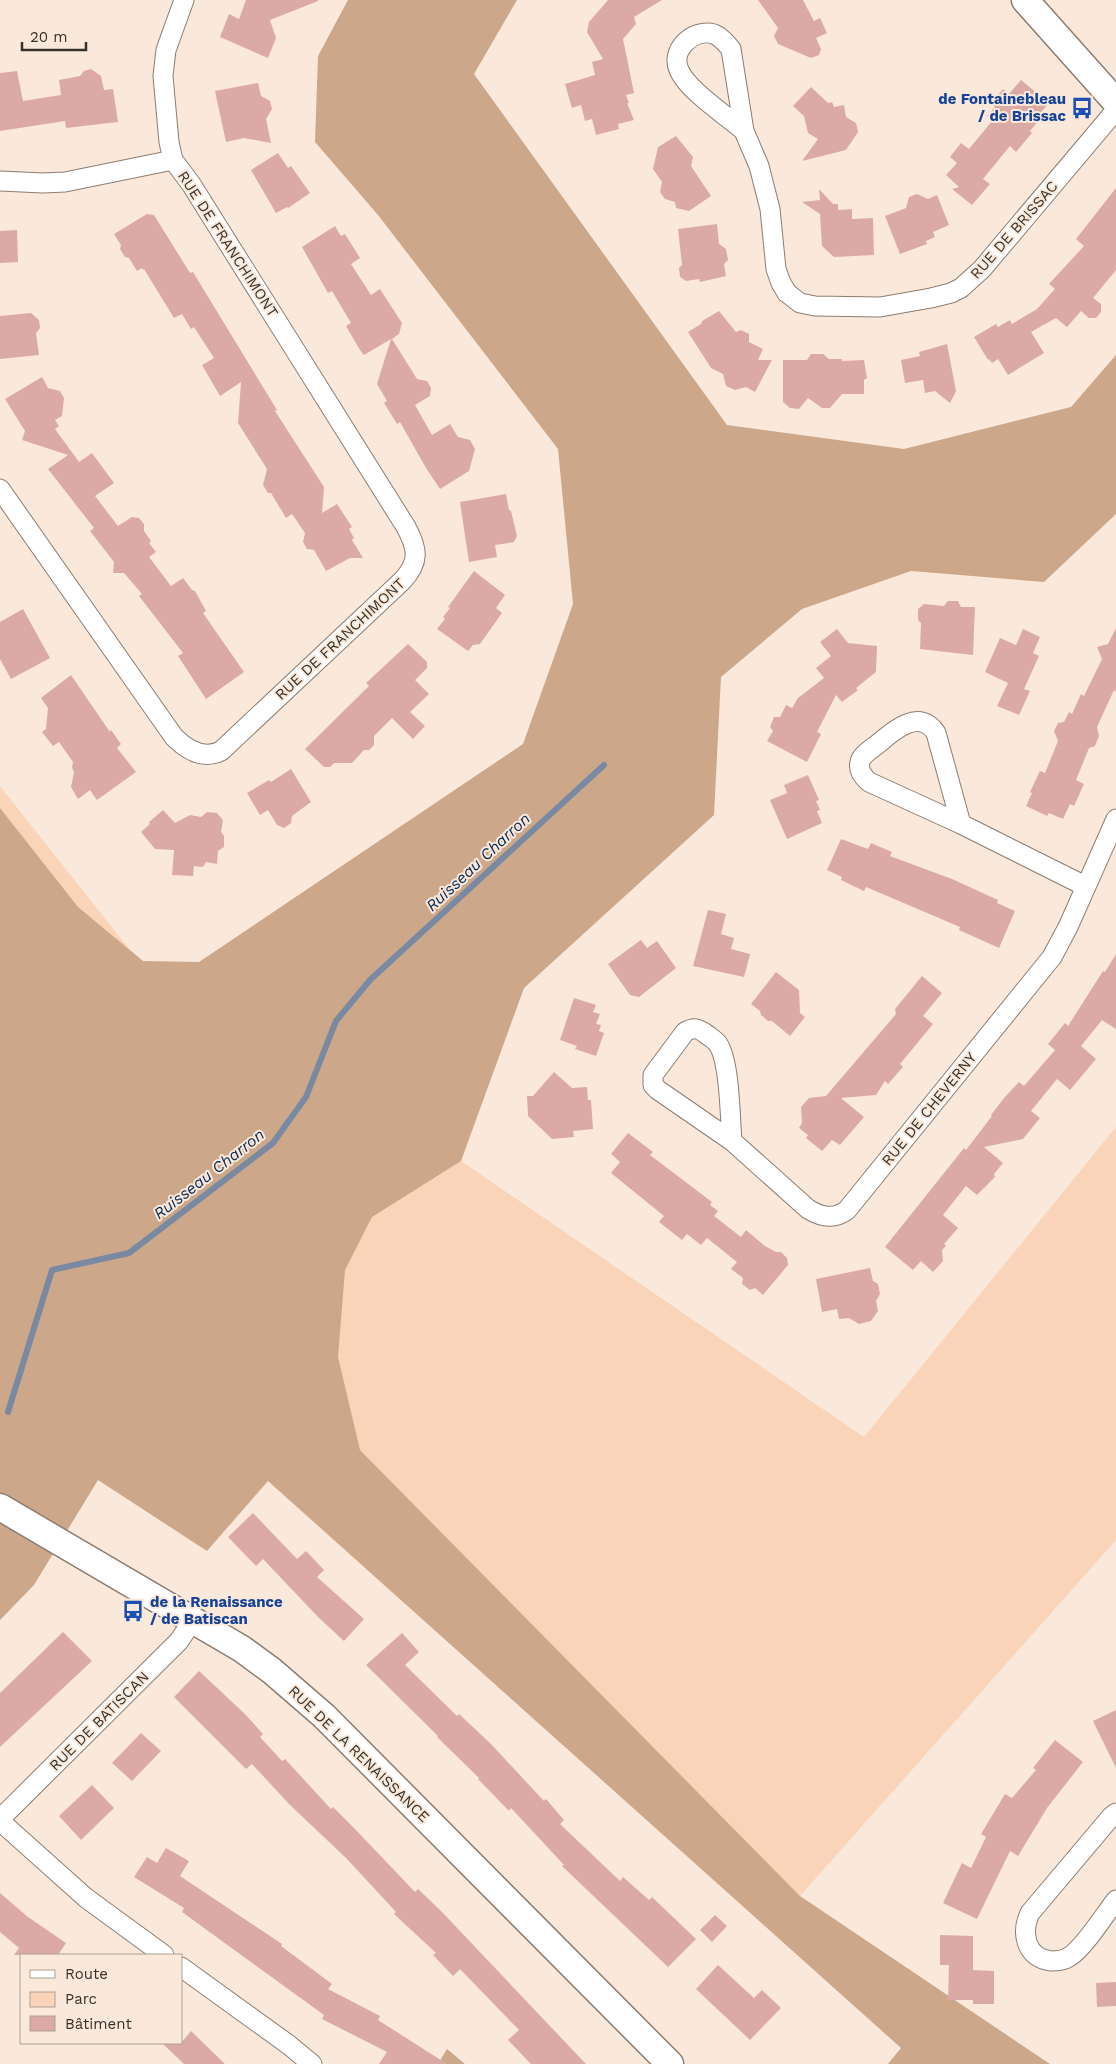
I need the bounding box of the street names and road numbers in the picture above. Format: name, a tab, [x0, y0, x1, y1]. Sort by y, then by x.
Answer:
street label: RUE DE FRANCHIMONT	[174, 168, 282, 320]
street label: RUE DE BRISSAC	[967, 177, 1061, 283]
street label: RUE DE FRANCHIMONT	[271, 574, 409, 704]
street label: RUE DE CHEVERNY	[878, 1048, 980, 1169]
street label: RUE DE BATISCAN	[46, 1668, 152, 1774]
street label: RUE DE LA RENAISSANCE	[285, 1682, 433, 1826]

